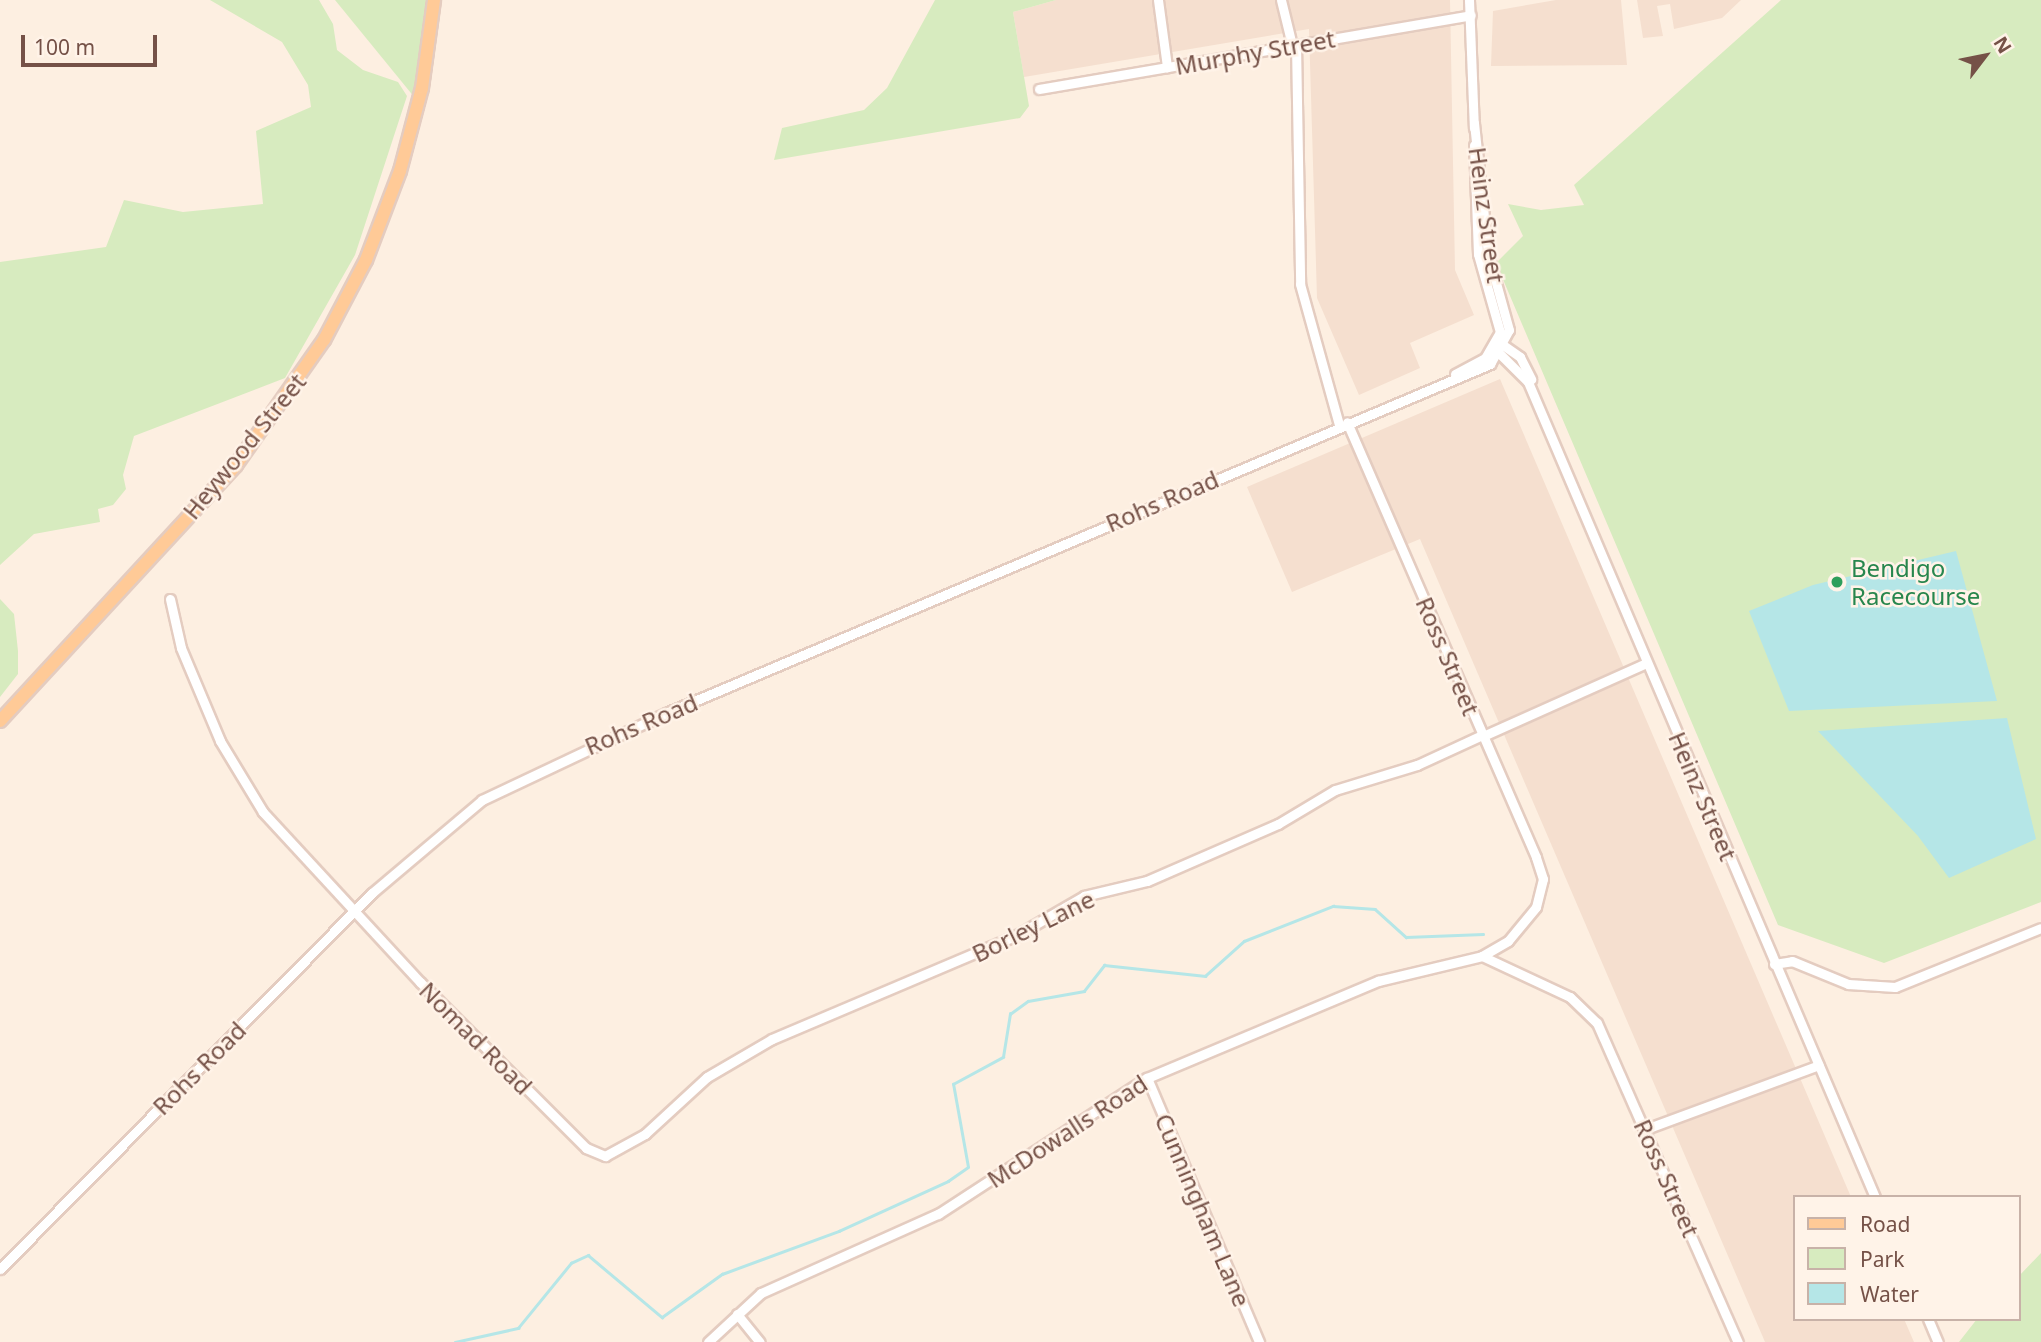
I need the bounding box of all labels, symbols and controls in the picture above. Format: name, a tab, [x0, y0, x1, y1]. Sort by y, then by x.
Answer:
scale bar	[24, 21, 161, 65]
north arrow	[1950, 21, 2020, 91]
street label: Murphy Street	[1173, 24, 1337, 80]
text: N	[1988, 31, 2018, 58]
text: 100 m	[34, 33, 95, 61]
street label: Heinz Street	[1463, 145, 1511, 285]
street label: Heywood Street	[176, 367, 312, 525]
street label: Rohs Road	[1101, 464, 1223, 538]
place label: Bendigo Racecourse	[1851, 554, 1980, 610]
marker: Bendigo Racecourse	[1829, 574, 1845, 590]
street label: Ross Street	[1410, 593, 1486, 719]
street label: Rohs Road	[580, 687, 702, 761]
street label: Heinz Street	[1663, 727, 1743, 865]
street label: Borley Lane	[967, 884, 1099, 968]
street label: Nomad Road	[414, 976, 538, 1100]
street label: Rohs Road	[147, 1016, 251, 1120]
street label: McDowalls Road	[982, 1069, 1152, 1193]
street label: Cunningham Lane	[1149, 1109, 1257, 1311]
street label: Ross Street	[1628, 1115, 1706, 1241]
legend	[1792, 1195, 2020, 1321]
text: Road	[1860, 1210, 1910, 1238]
text: Park	[1860, 1245, 1904, 1273]
text: Water	[1860, 1280, 1919, 1308]

